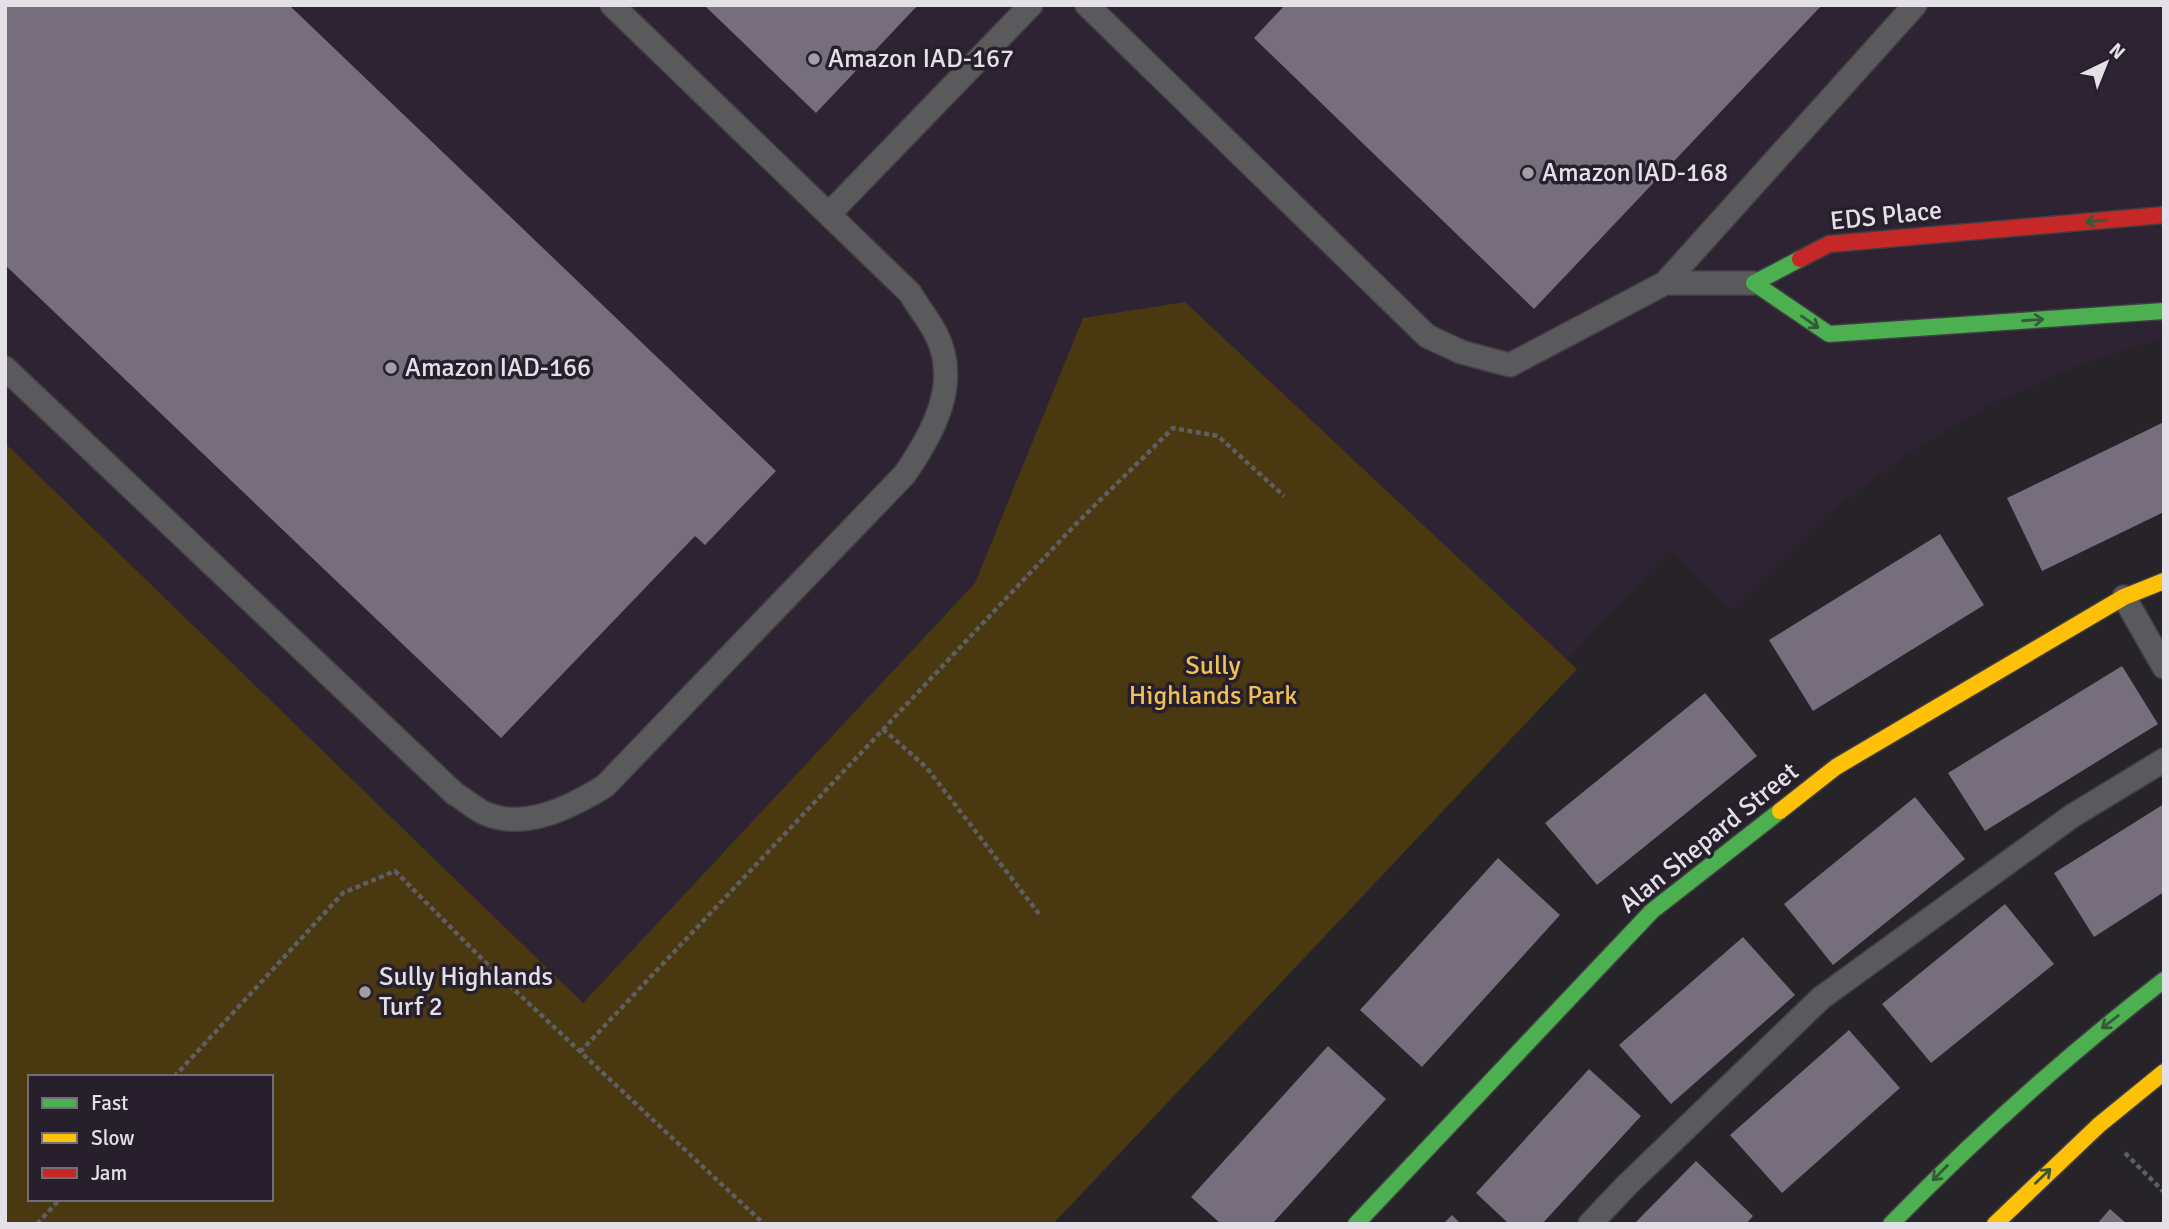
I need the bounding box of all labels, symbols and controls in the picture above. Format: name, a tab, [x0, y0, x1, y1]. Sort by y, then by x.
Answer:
north arrow	[2071, 28, 2141, 98]
text: N	[2104, 38, 2130, 65]
place label: Amazon IAD-167	[828, 43, 1014, 75]
marker: Amazon IAD-167	[806, 51, 822, 67]
place label: Amazon IAD-168	[1542, 157, 1728, 189]
marker: Amazon IAD-168	[1520, 165, 1536, 181]
street label: EDS Place	[1828, 194, 1944, 238]
one-way arrow	[2085, 215, 2108, 228]
one-way arrow	[2022, 313, 2044, 326]
one-way arrow	[1800, 315, 1819, 329]
place label: Amazon IAD-166	[405, 352, 591, 384]
marker: Amazon IAD-166	[383, 360, 399, 376]
park label: Sully Highlands Park	[1129, 650, 1297, 712]
street label: Alan Shepard Street	[1613, 756, 1805, 920]
place label: Sully Highlands Turf 2	[379, 961, 553, 1023]
marker: Sully Highlands Turf 2	[357, 984, 373, 1000]
one-way arrow	[2101, 1014, 2119, 1029]
legend	[28, 1075, 273, 1201]
text: Fast	[91, 1090, 128, 1116]
text: Slow	[91, 1125, 135, 1151]
text: Jam	[91, 1160, 127, 1186]
one-way arrow	[1932, 1165, 1949, 1182]
one-way arrow	[2034, 1167, 2051, 1184]

